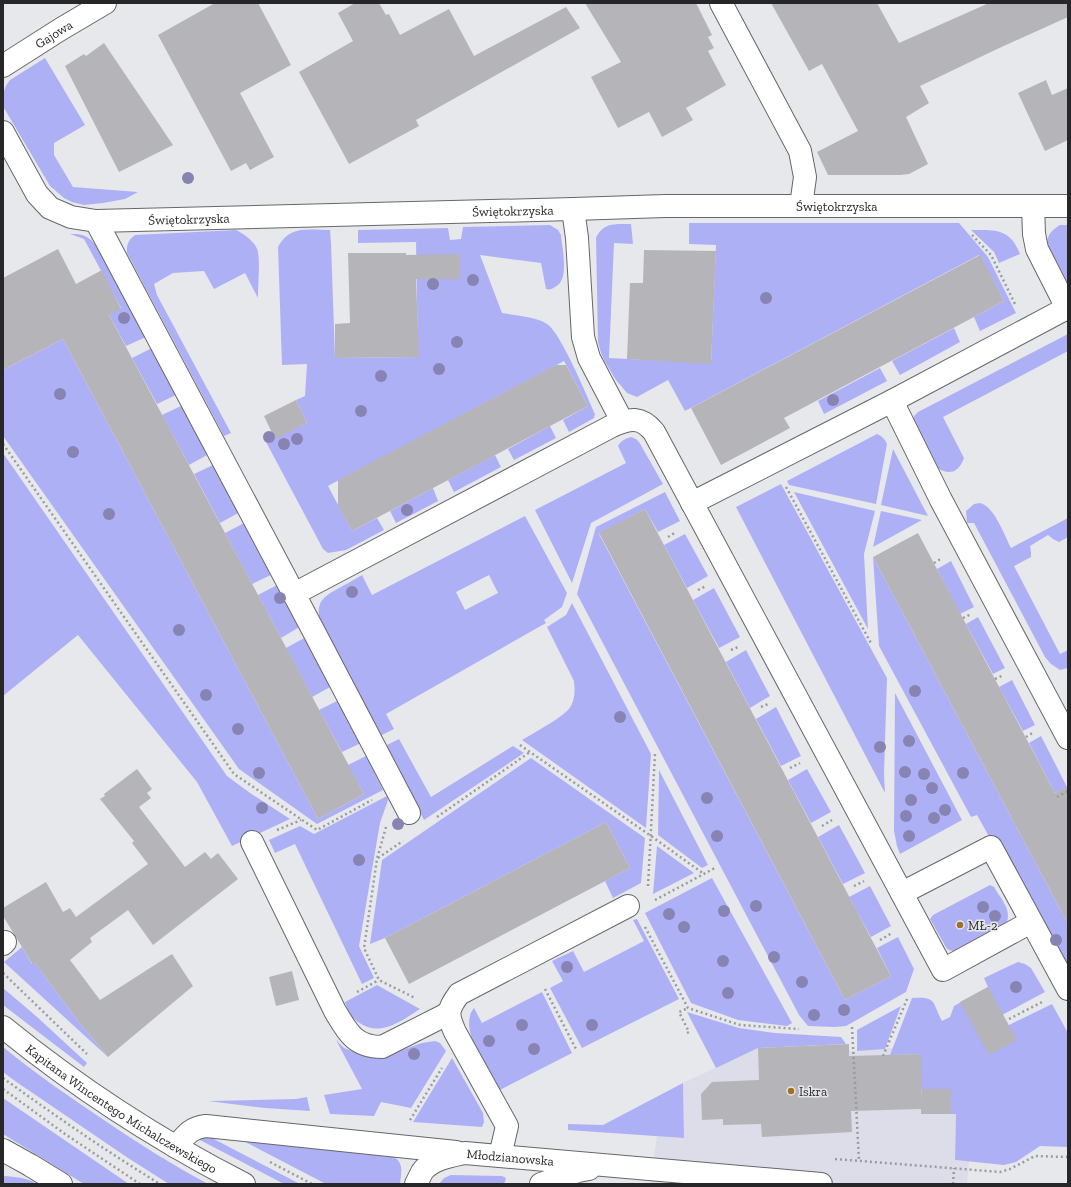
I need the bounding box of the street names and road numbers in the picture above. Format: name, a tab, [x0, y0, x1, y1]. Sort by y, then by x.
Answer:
street label: Gajowa	[32, 17, 76, 52]
street label: Świętokrzyska	[796, 199, 878, 214]
street label: Świętokrzyska	[472, 202, 555, 220]
street label: Świętokrzyska	[148, 211, 231, 228]
street label: Kapitana Wincentego Michalczewskiego	[23, 1041, 220, 1177]
street label: Młodzianowska	[466, 1146, 555, 1169]

